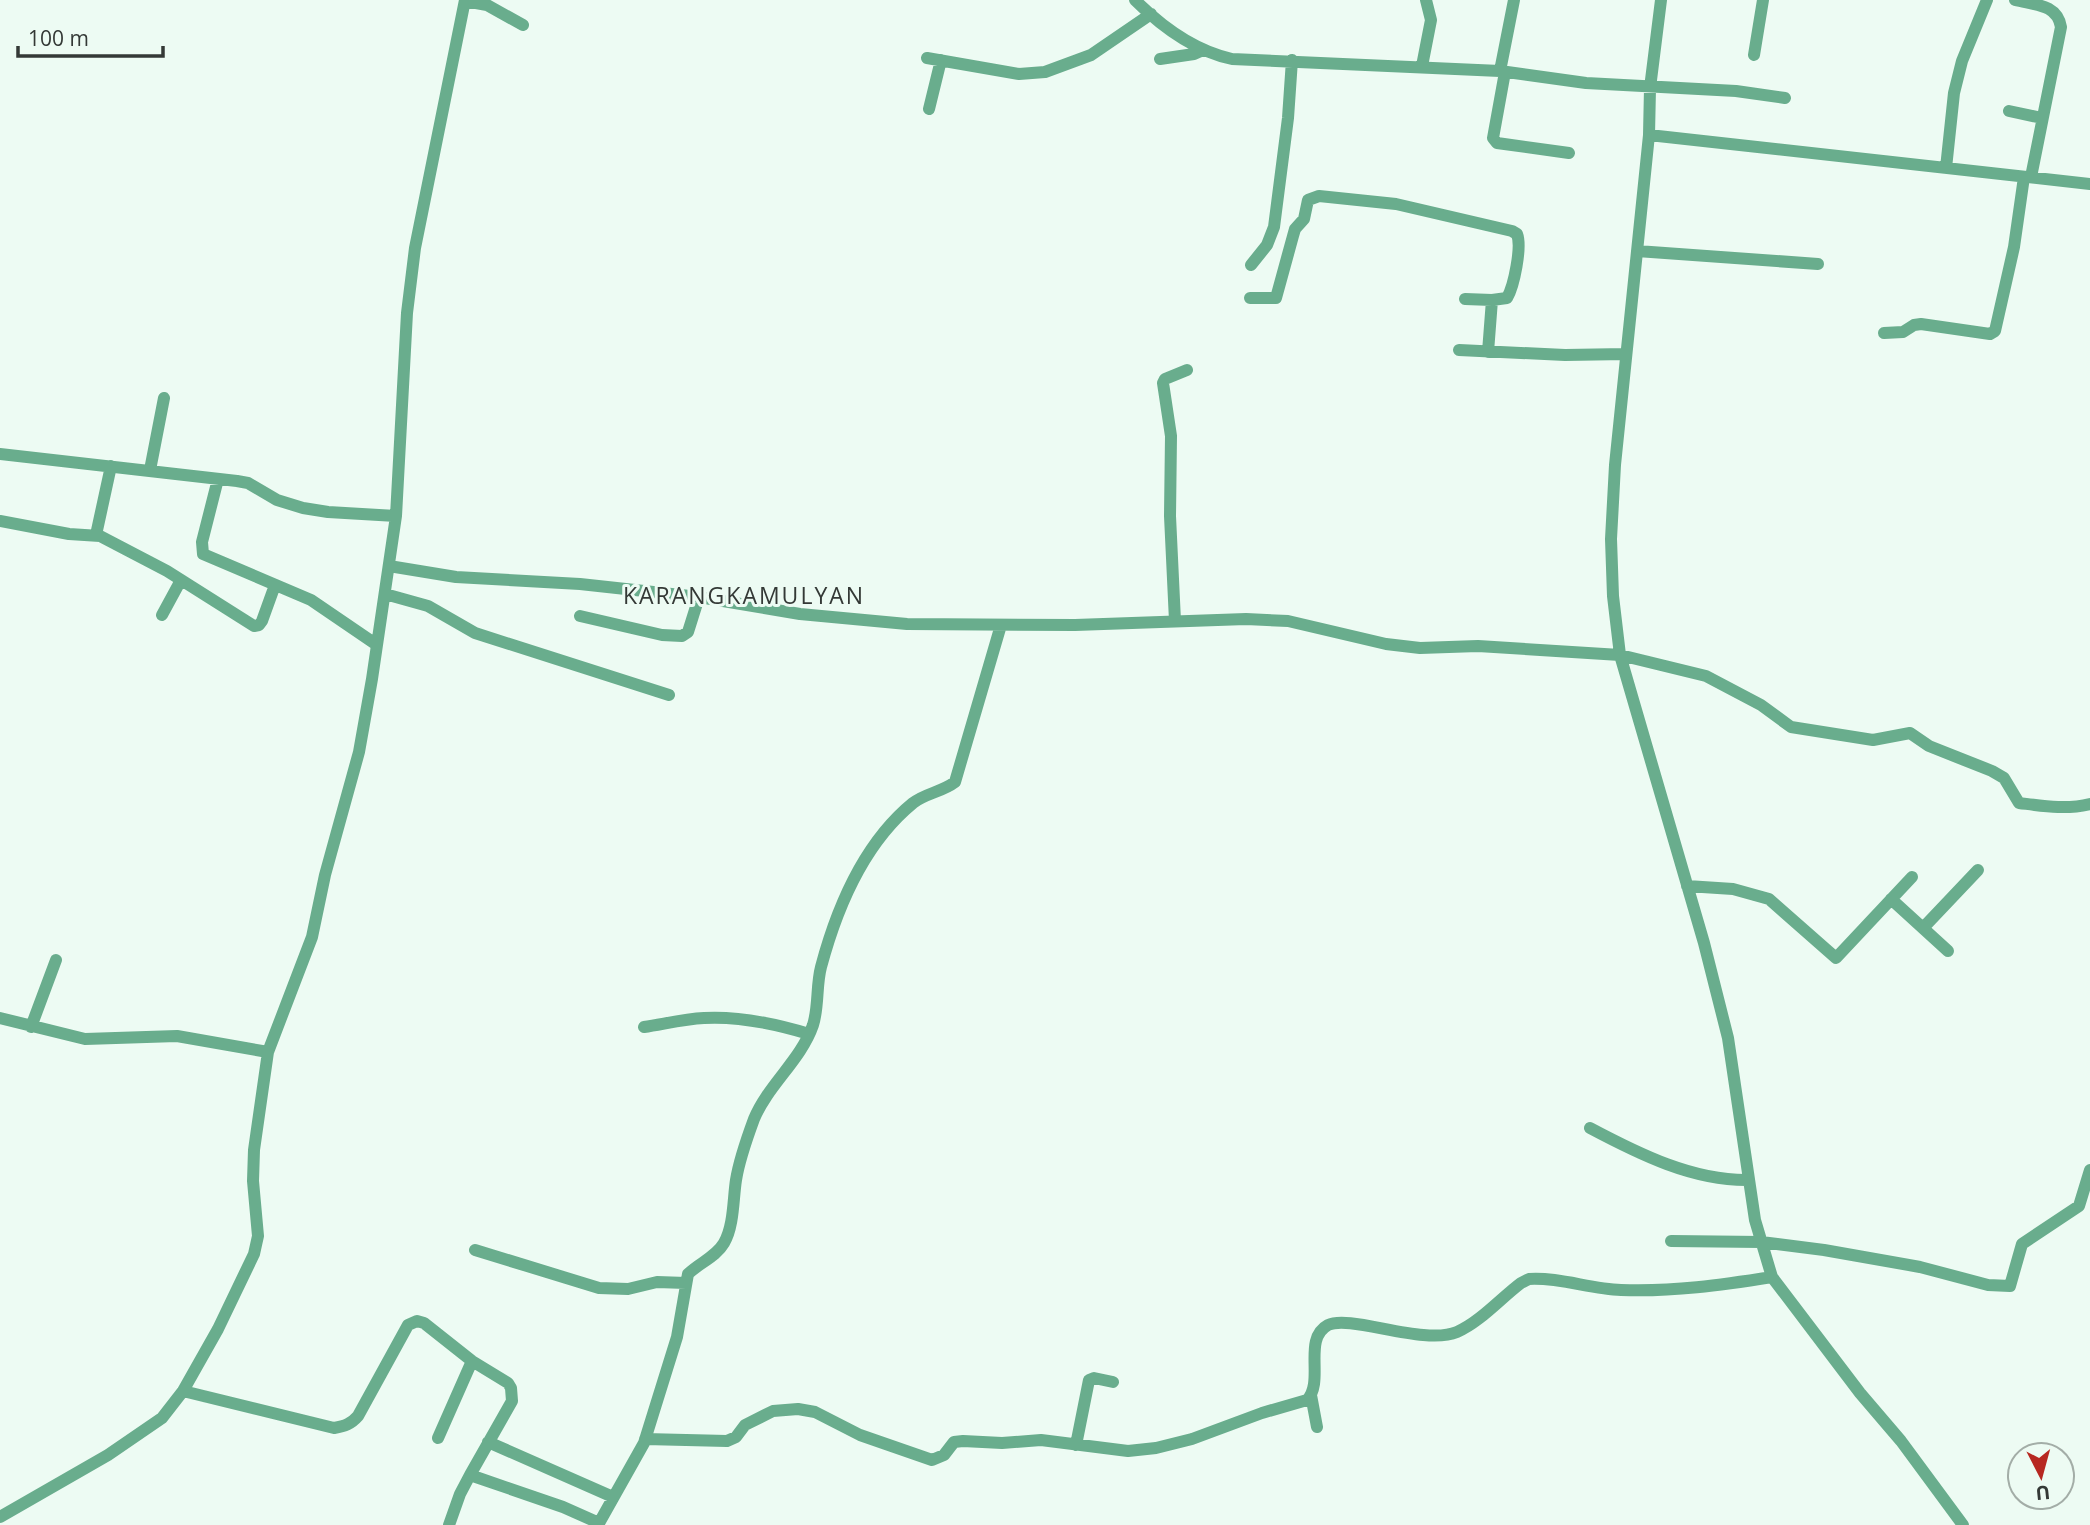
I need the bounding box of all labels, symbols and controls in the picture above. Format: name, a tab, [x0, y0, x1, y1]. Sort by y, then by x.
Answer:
scale bar	[18, 14, 163, 58]
text: 100 m	[28, 24, 89, 52]
district label: KARANGKAMULYAN	[623, 579, 865, 611]
north arrow	[2006, 1441, 2076, 1511]
text: U	[2034, 1479, 2051, 1507]

